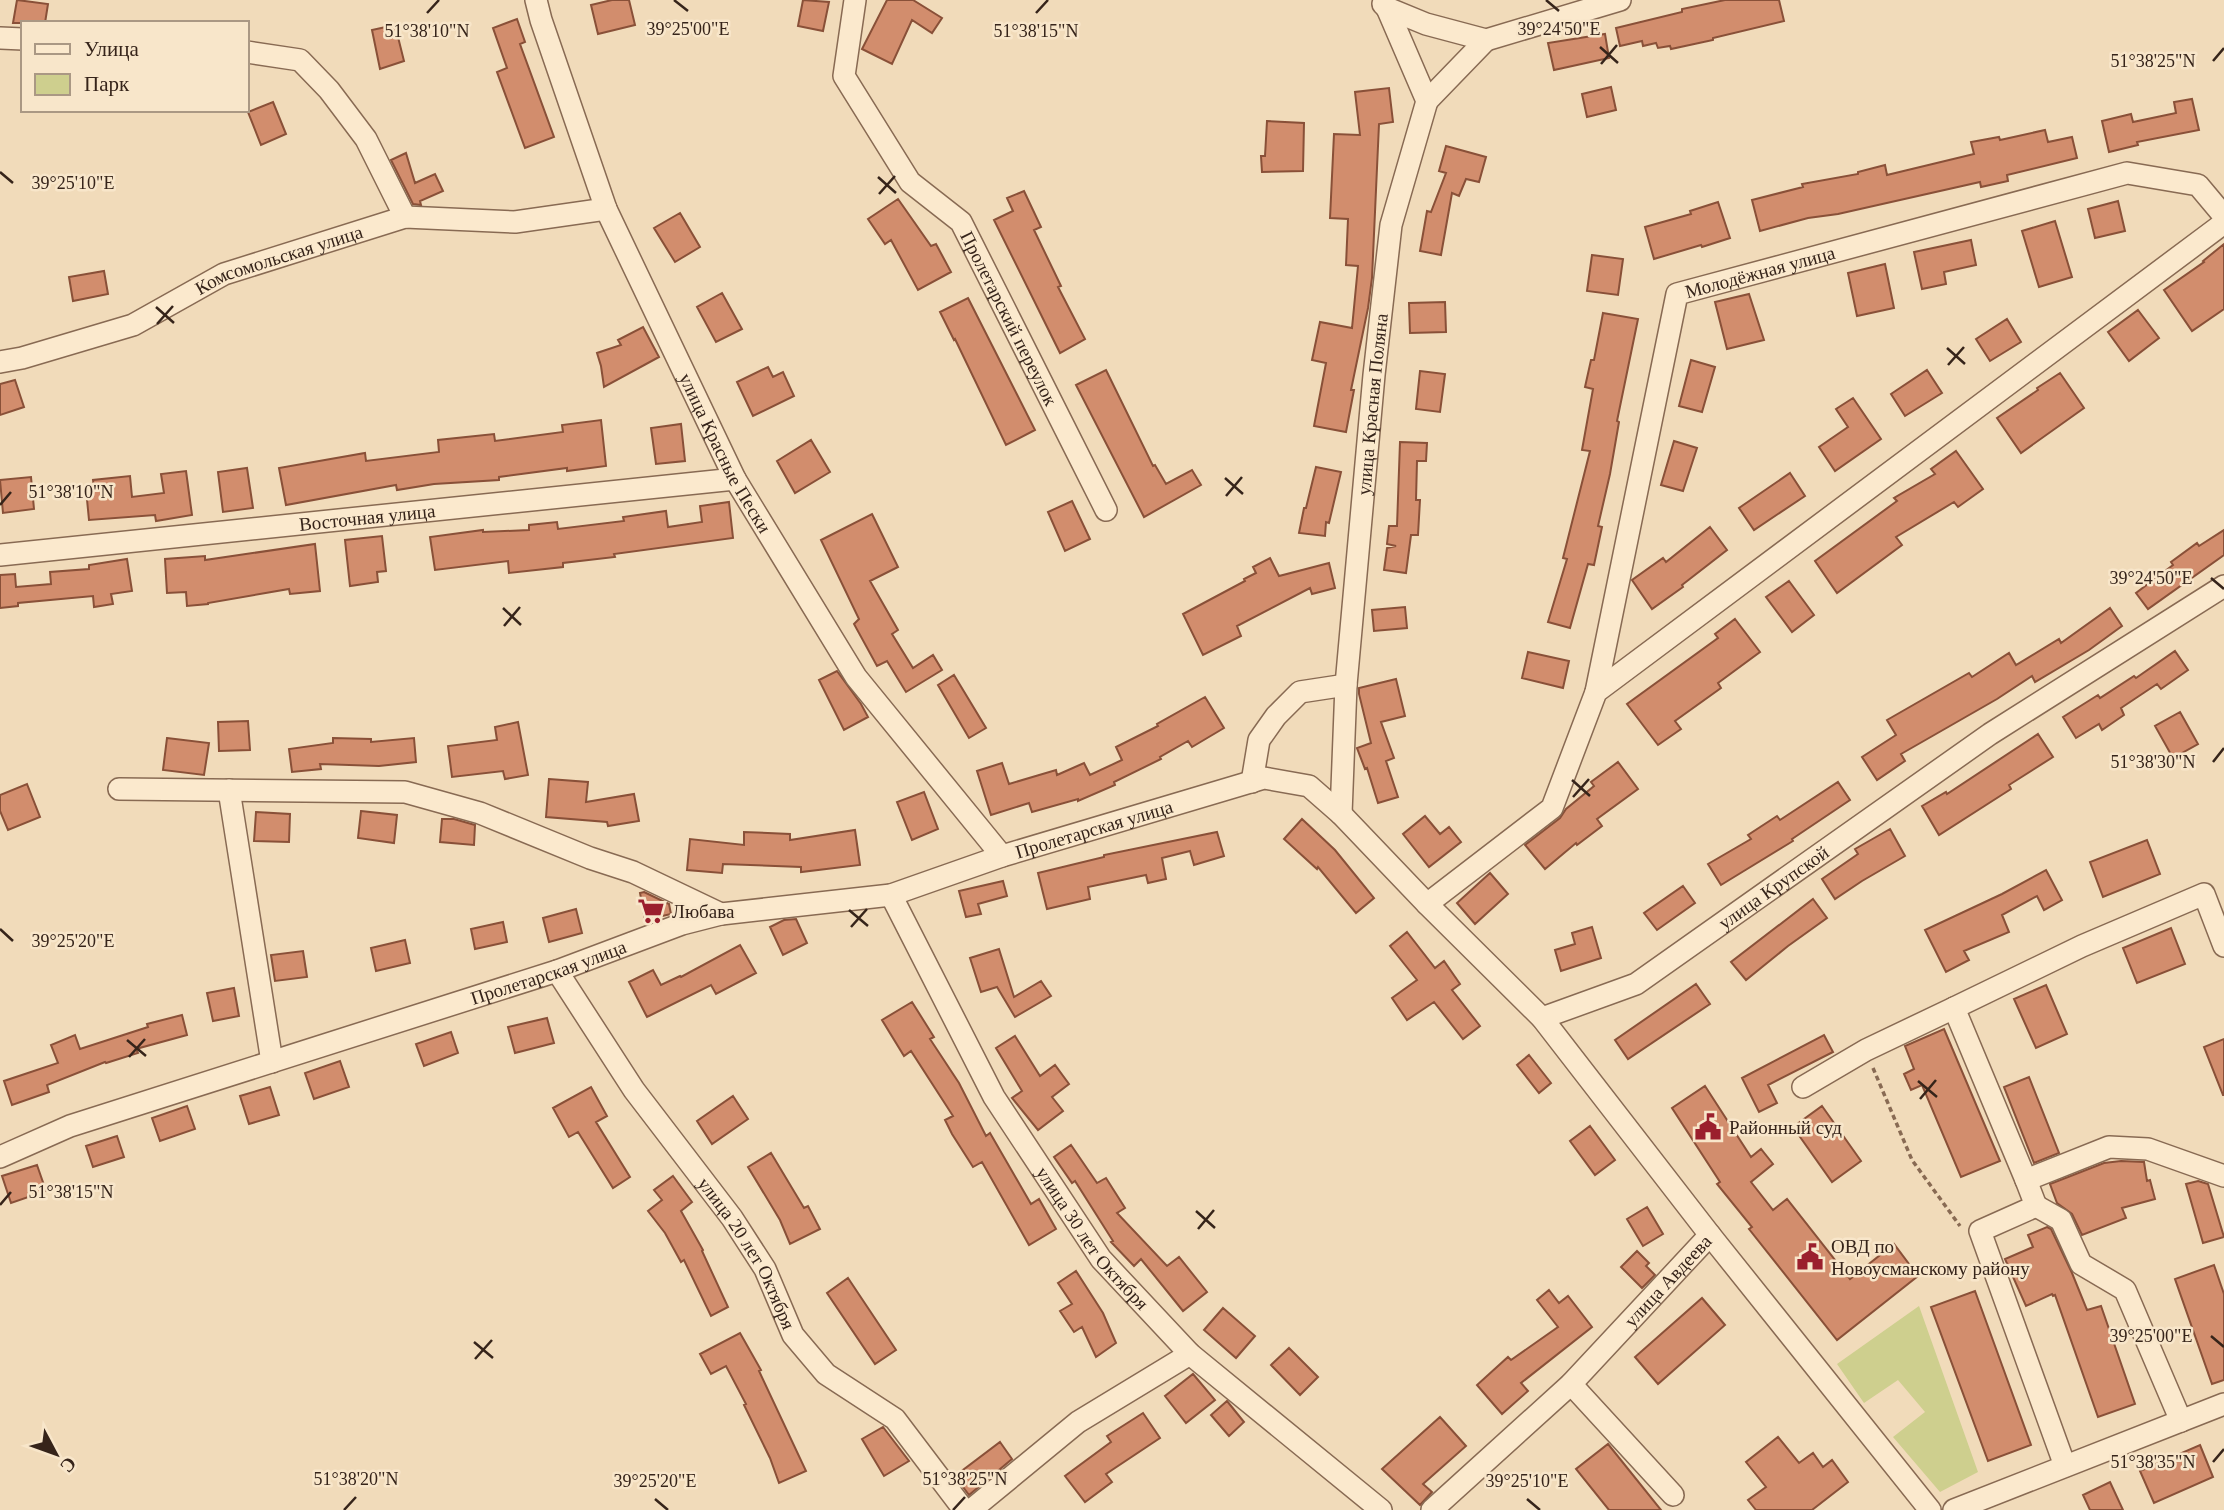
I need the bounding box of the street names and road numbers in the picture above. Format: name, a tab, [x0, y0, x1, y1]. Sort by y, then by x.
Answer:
street label: Комсомольская улица	[191, 220, 366, 299]
street label: Пролетарский переулок	[957, 227, 1062, 409]
street label: Молодёжная улица	[1683, 241, 1838, 302]
street label: улица Красная Поляна	[1353, 312, 1391, 496]
street label: улица Красные Пески	[675, 369, 776, 536]
street label: Восточная улица	[298, 500, 437, 535]
street label: Пролетарская улица	[1013, 795, 1176, 862]
street label: улица Крупской	[1714, 841, 1832, 933]
street label: Пролетарская улица	[468, 935, 630, 1008]
street label: улица 30 лет Октября	[1032, 1162, 1153, 1314]
street label: улица 20 лет Октября	[694, 1173, 800, 1332]
street label: улица Авдеева	[1620, 1230, 1716, 1331]

